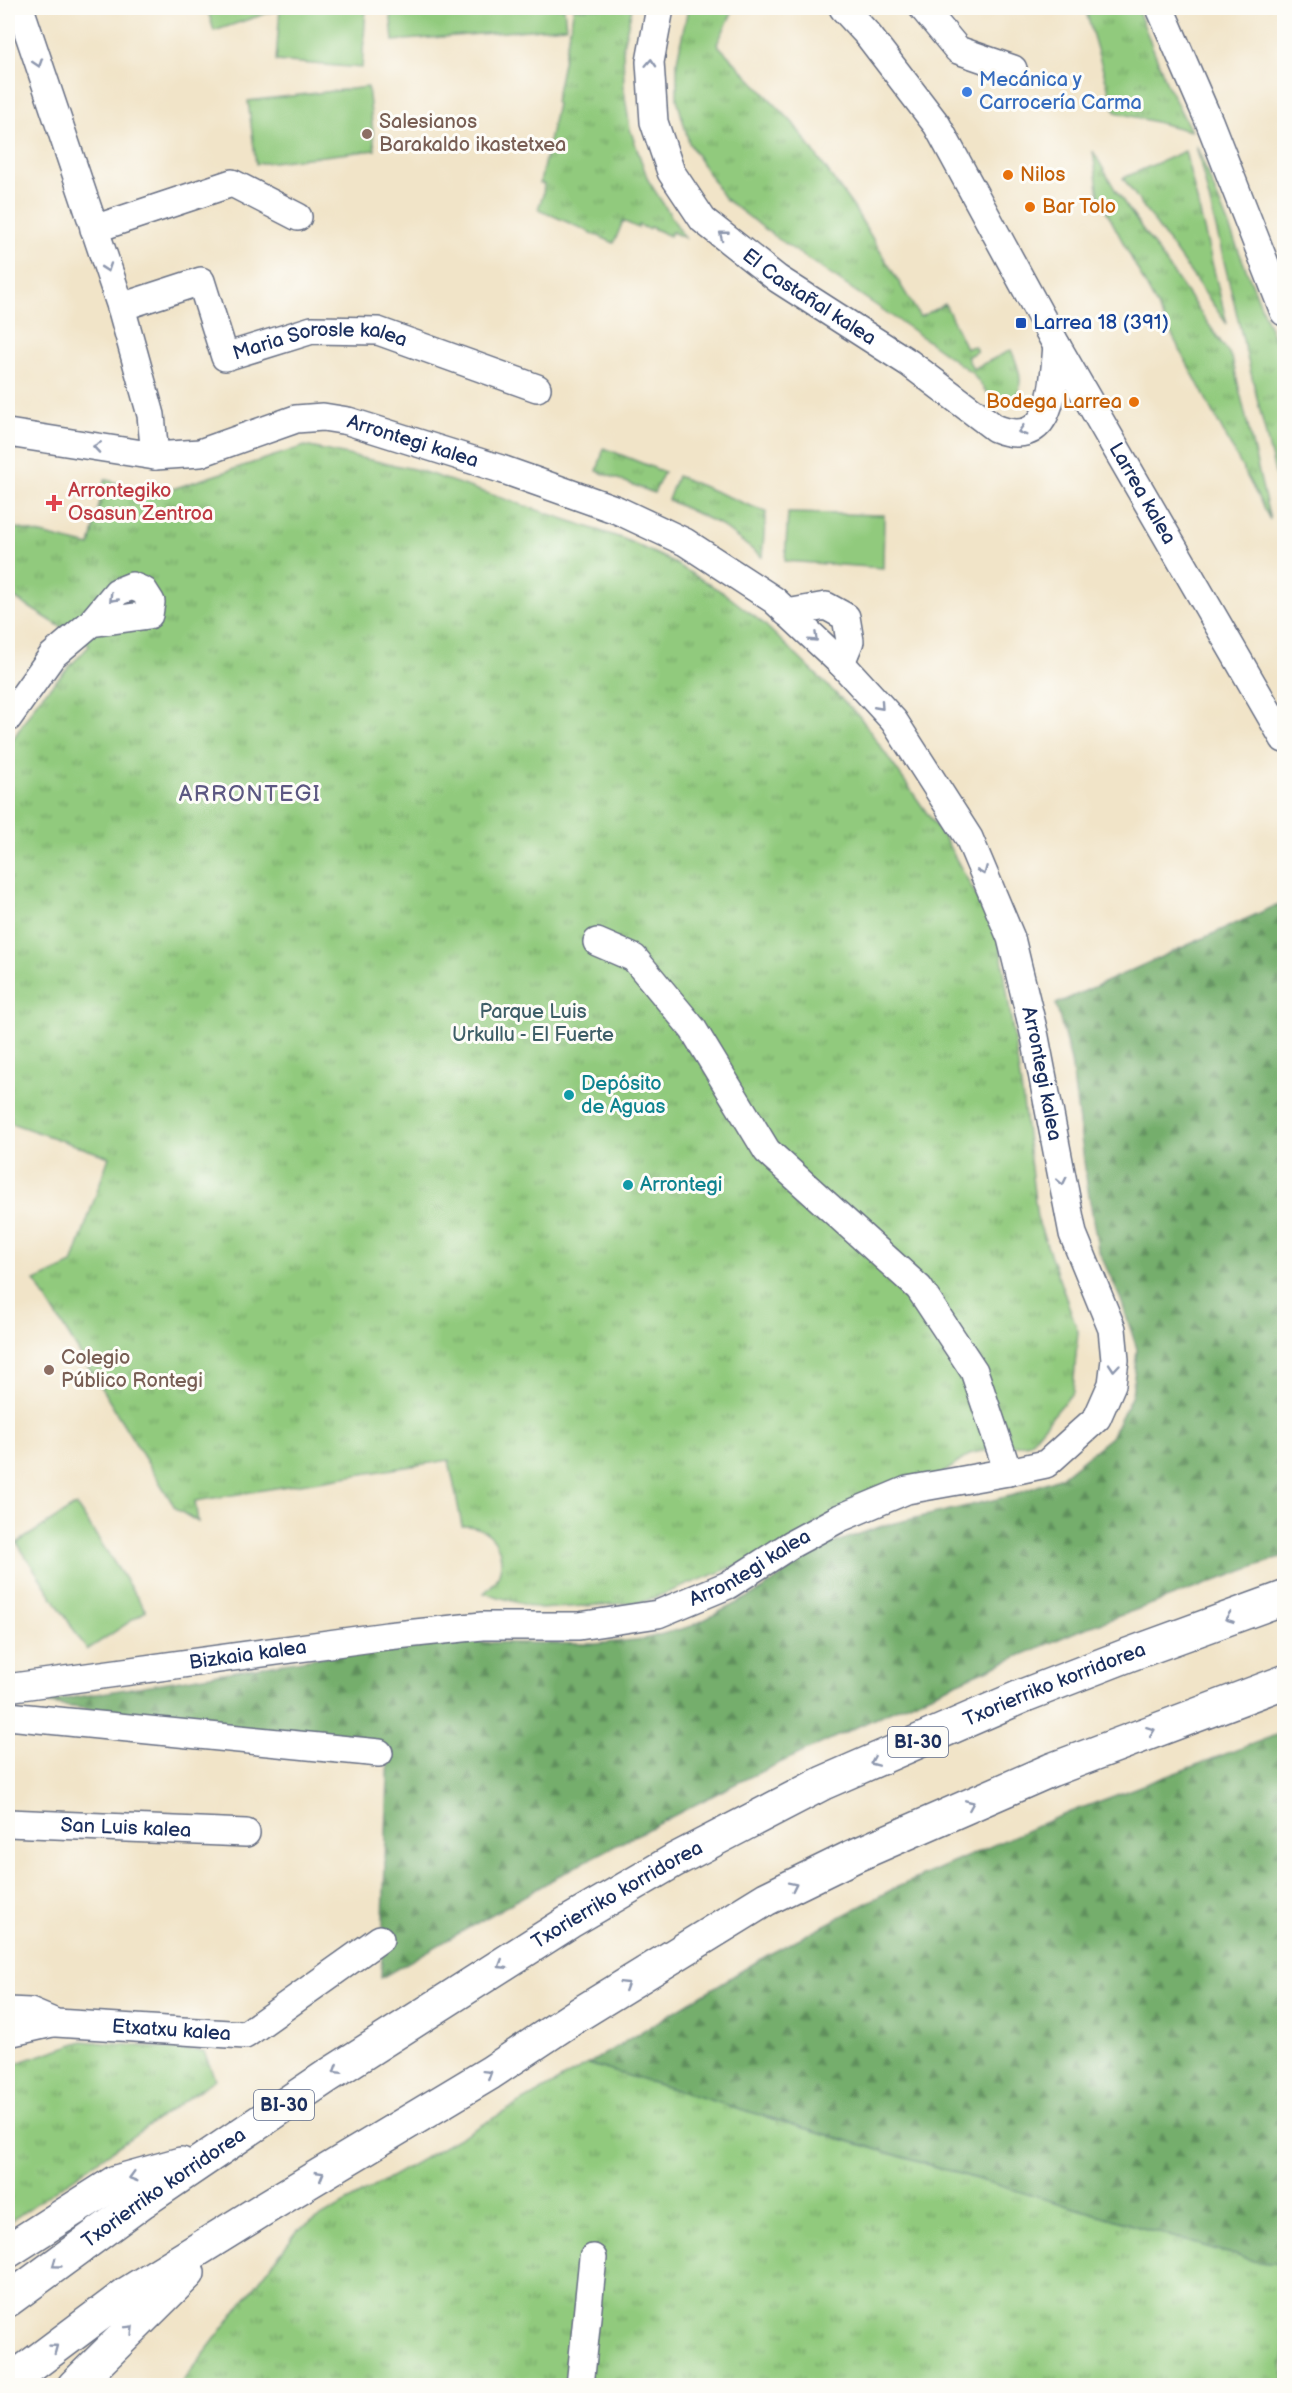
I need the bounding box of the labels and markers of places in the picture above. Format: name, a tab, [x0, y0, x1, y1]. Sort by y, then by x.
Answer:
place label: Mecánica y Carrocería Carma	[979, 68, 1142, 115]
marker: Mecánica y Carrocería Carma	[960, 85, 974, 99]
place label: Salesianos Barakaldo ikastetxea	[379, 110, 566, 157]
marker: Salesianos Barakaldo ikastetxea	[360, 127, 374, 141]
place label: Nilos	[1020, 163, 1065, 187]
marker: Nilos	[1001, 168, 1015, 182]
place label: Bar Tolo	[1042, 195, 1116, 219]
marker: Bar Tolo	[1023, 200, 1037, 214]
place label: Larrea 18 (391)	[1033, 311, 1169, 335]
marker: Larrea 18 (391)	[1014, 316, 1028, 330]
place label: Bodega Larrea	[986, 390, 1122, 414]
marker: Bodega Larrea	[1127, 395, 1141, 409]
place label: Arrontegiko Osasun Zentroa	[68, 479, 213, 526]
marker: Arrontegiko Osasun Zentroa	[45, 494, 63, 512]
place label: Depósito de Aguas	[581, 1072, 666, 1119]
marker: Depósito de Aguas	[562, 1088, 576, 1102]
place label: Arrontegi	[640, 1173, 723, 1197]
marker: Arrontegi	[621, 1178, 635, 1192]
place label: Colegio Público Rontegi	[61, 1346, 203, 1393]
marker: Colegio Público Rontegi	[42, 1363, 56, 1377]

